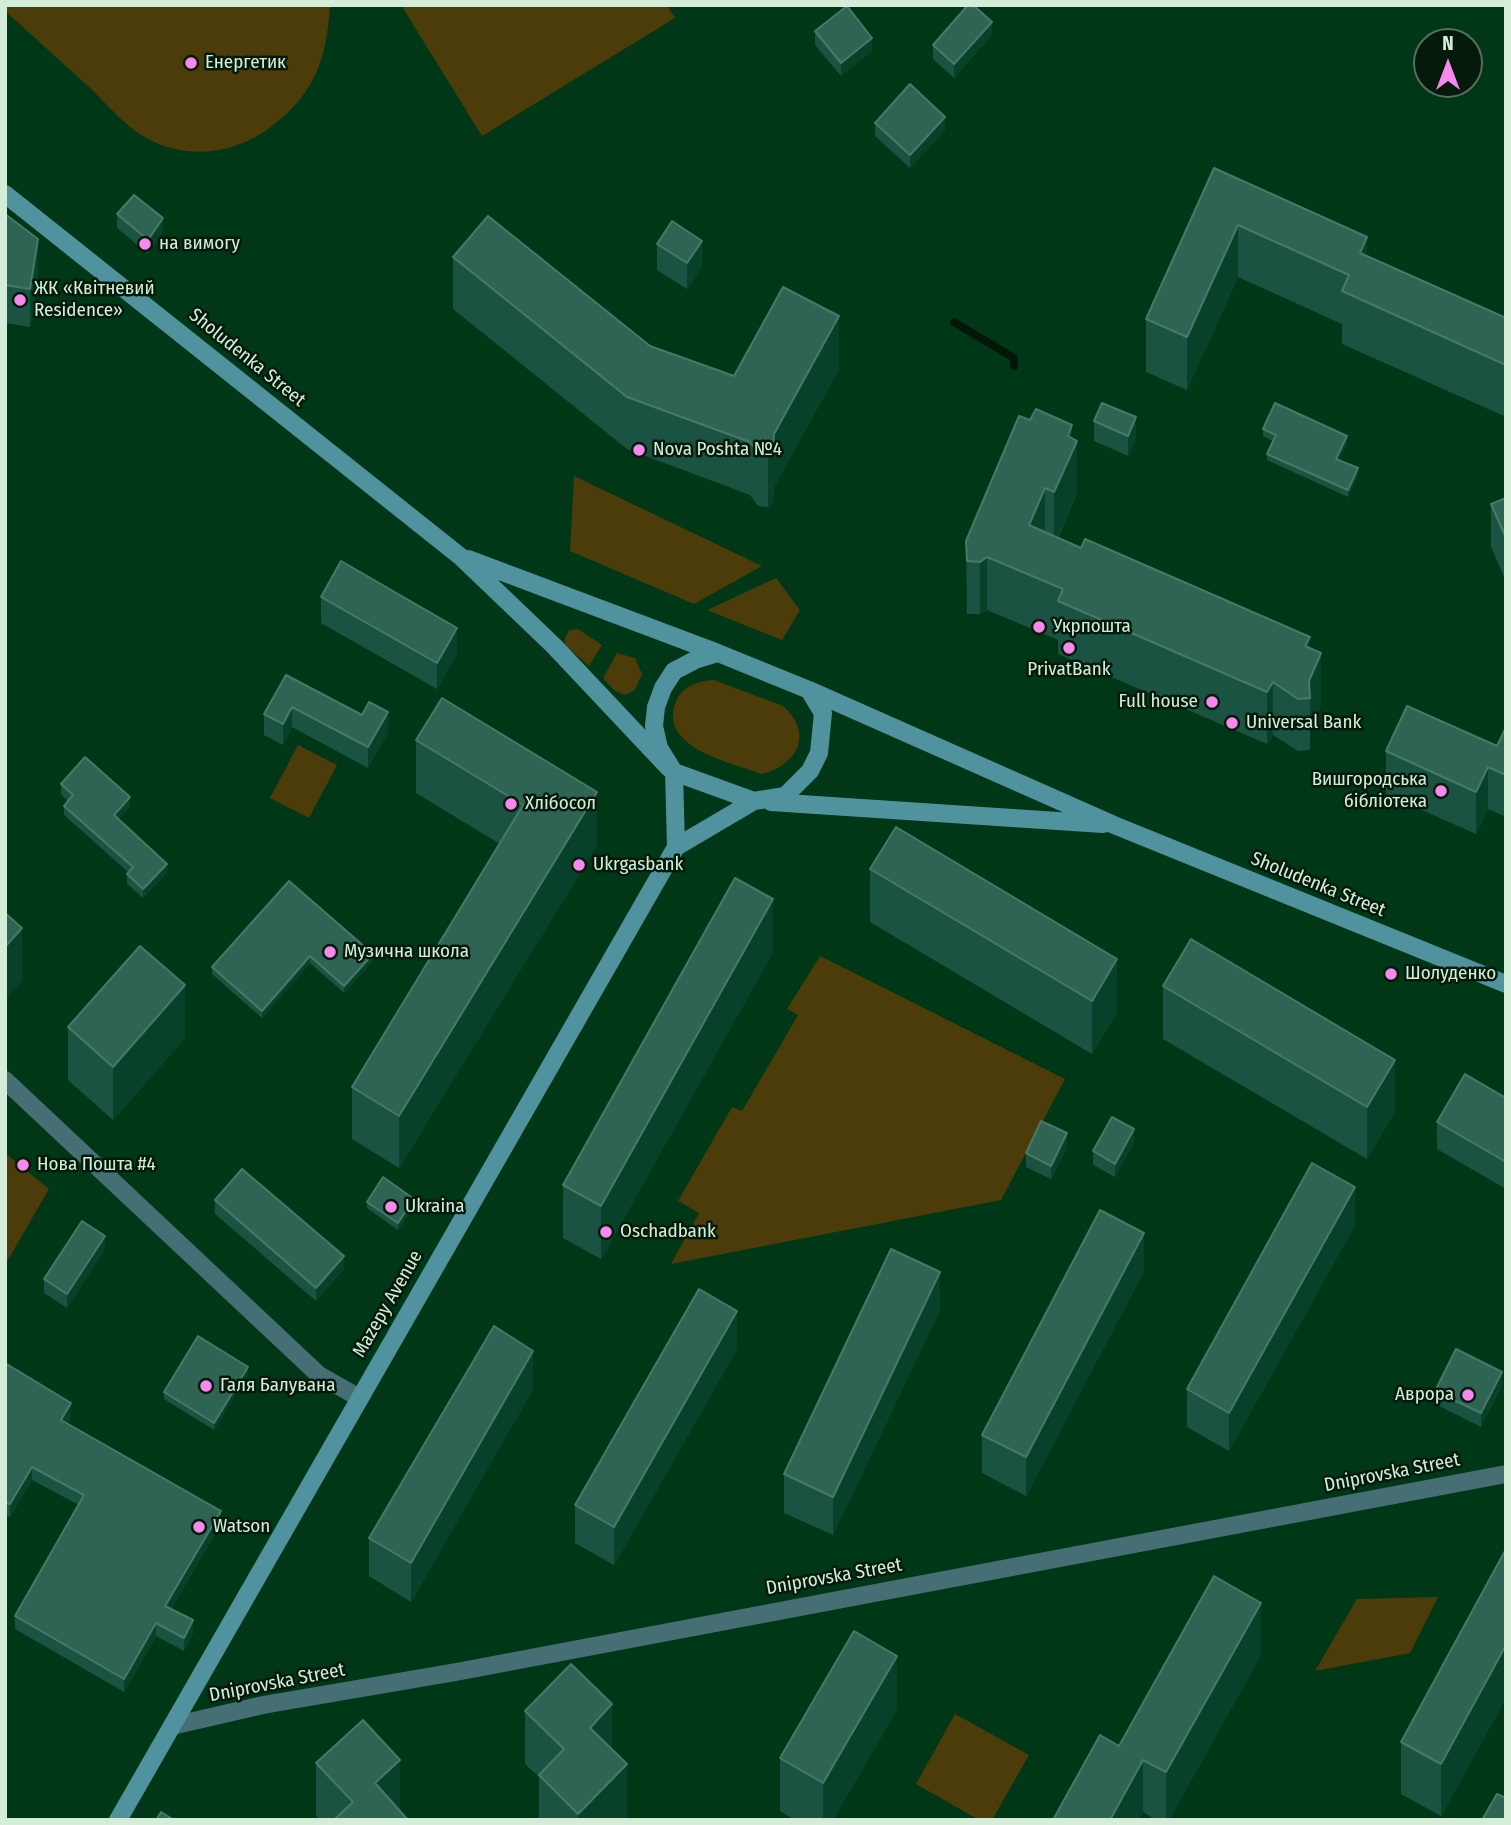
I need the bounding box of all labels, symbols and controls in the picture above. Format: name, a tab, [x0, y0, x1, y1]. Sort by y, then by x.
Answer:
north arrow	[1413, 28, 1483, 98]
text: N	[1442, 32, 1454, 55]
place label: Енергетик	[205, 52, 286, 74]
marker: Енергетик	[183, 55, 199, 71]
place label: на вимогу	[159, 233, 240, 255]
marker: на вимогу	[137, 236, 153, 252]
place label: ЖК «Квітневий Residence»	[34, 278, 155, 322]
marker: ЖК «Квітневий Residence»	[12, 292, 28, 308]
street label: Sholudenka Street	[184, 304, 310, 412]
place label: Nova Poshta №4	[653, 439, 782, 461]
marker: Nova Poshta №4	[631, 442, 647, 458]
place label: Укрпошта	[1053, 616, 1131, 638]
marker: Укрпошта	[1031, 619, 1047, 635]
marker: PrivatBank	[1061, 640, 1077, 656]
place label: PrivatBank	[1027, 659, 1111, 681]
place label: Full house	[1119, 691, 1198, 713]
marker: Full house	[1204, 694, 1220, 710]
place label: Universal Bank	[1246, 712, 1361, 734]
marker: Universal Bank	[1224, 715, 1240, 731]
place label: Вишгородська бібліотека	[1312, 769, 1427, 813]
marker: Вишгородська бібліотека	[1433, 783, 1449, 799]
place label: Хлібосол	[525, 793, 596, 815]
marker: Хлібосол	[503, 796, 519, 812]
street label: Sholudenka Street	[1247, 848, 1389, 922]
place label: Ukrgasbank	[593, 854, 683, 876]
marker: Ukrgasbank	[571, 857, 587, 873]
place label: Музична школа	[344, 941, 469, 963]
marker: Музична школа	[322, 944, 338, 960]
place label: Шолуденко	[1405, 963, 1496, 985]
marker: Шолуденко	[1383, 966, 1399, 982]
place label: Нова Пошта #4	[37, 1154, 156, 1176]
marker: Нова Пошта #4	[15, 1157, 31, 1173]
place label: Ukraina	[405, 1196, 464, 1218]
marker: Ukraina	[383, 1199, 399, 1215]
place label: Oschadbank	[620, 1221, 716, 1243]
marker: Oschadbank	[598, 1224, 614, 1240]
street label: Mazepy Avenue	[348, 1246, 428, 1362]
place label: Галя Балувана	[220, 1375, 335, 1397]
marker: Галя Балувана	[198, 1378, 214, 1394]
place label: Аврора	[1395, 1384, 1454, 1406]
marker: Аврора	[1460, 1387, 1476, 1403]
street label: Dniprovska Street	[1322, 1449, 1462, 1497]
place label: Watson	[213, 1516, 270, 1538]
marker: Watson	[191, 1519, 207, 1535]
street label: Dniprovska Street	[764, 1554, 904, 1600]
street label: Dniprovska Street	[207, 1659, 347, 1707]

